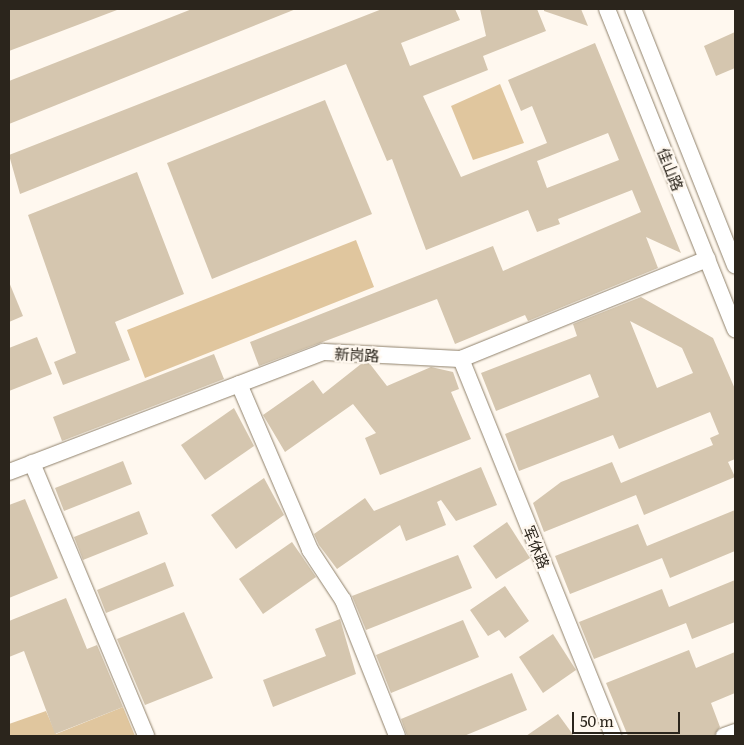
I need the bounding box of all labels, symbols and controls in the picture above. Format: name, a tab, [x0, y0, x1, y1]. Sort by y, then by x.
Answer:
street label: 佳山路	[654, 145, 688, 193]
street label: 新岗路	[334, 344, 380, 364]
street label: 军休路	[520, 523, 554, 571]
scale bar	[574, 702, 682, 734]
text: 50 m	[580, 709, 614, 732]

